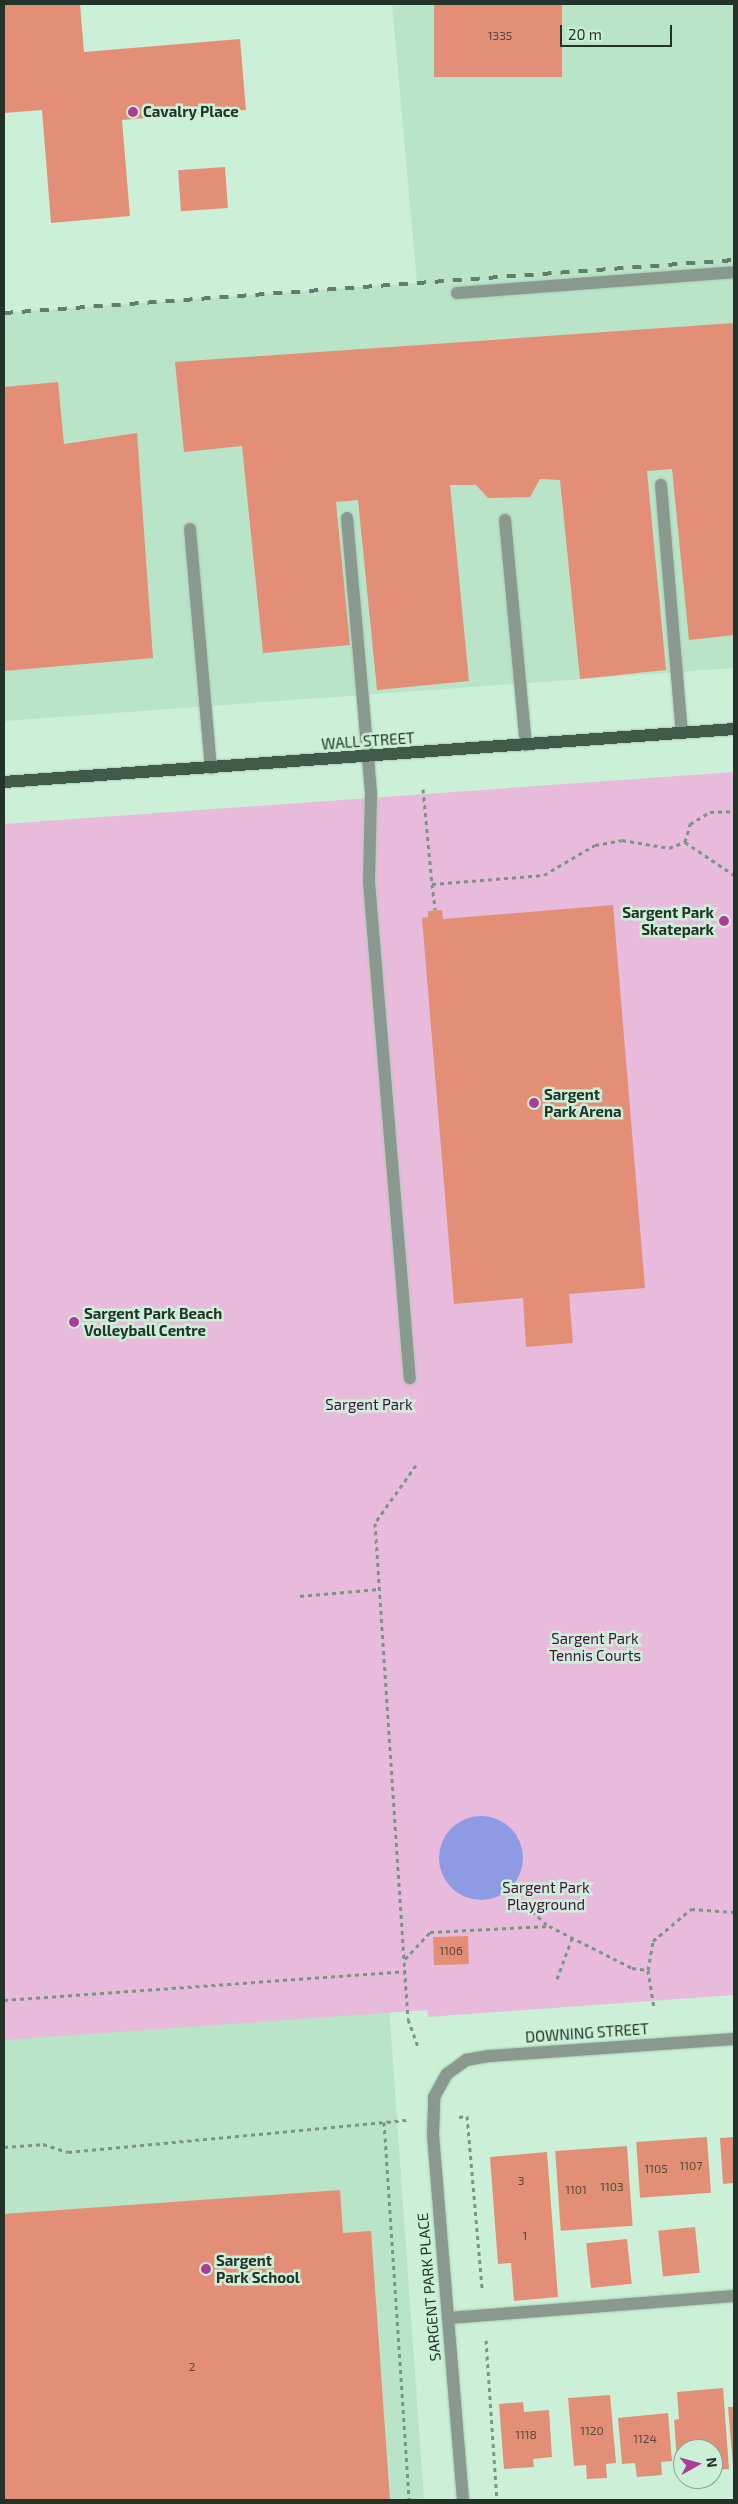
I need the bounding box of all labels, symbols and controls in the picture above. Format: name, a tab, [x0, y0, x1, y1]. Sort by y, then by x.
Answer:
scale bar	[563, 15, 676, 47]
text: 20 m	[568, 25, 602, 43]
house number: 1335	[488, 29, 512, 43]
place label: Cavalry Place	[143, 103, 239, 121]
marker: Cavalry Place	[127, 106, 139, 118]
street label: WALL STREET	[321, 729, 415, 753]
place label: Sargent Park Skatepark	[622, 903, 714, 938]
marker: Sargent Park Skatepark	[718, 915, 730, 927]
place label: Sargent Park Arena	[544, 1085, 622, 1120]
marker: Sargent Park Arena	[528, 1097, 540, 1109]
place label: Sargent Park Beach Volleyball Centre	[84, 1304, 222, 1339]
marker: Sargent Park Beach Volleyball Centre	[68, 1316, 80, 1328]
park label: Sargent Park	[325, 1396, 413, 1414]
park label: Sargent Park Tennis Courts	[549, 1629, 641, 1664]
park label: Sargent Park Playground	[502, 1878, 590, 1913]
house number: 1106	[439, 1944, 463, 1958]
street label: DOWNING STREET	[525, 2020, 649, 2046]
house number: 1107	[680, 2159, 702, 2173]
house number: 1105	[644, 2162, 668, 2176]
house number: 3	[518, 2174, 524, 2188]
house number: 1103	[600, 2180, 624, 2194]
house number: 1101	[565, 2183, 587, 2197]
street label: SARGENT PARK PLACE	[414, 2212, 444, 2362]
house number: 1	[523, 2229, 527, 2243]
place label: Sargent Park School	[216, 2251, 300, 2286]
marker: Sargent Park School	[200, 2263, 212, 2275]
house number: 2	[189, 2360, 195, 2374]
house number: 1120	[580, 2424, 604, 2438]
house number: 1118	[515, 2428, 537, 2442]
house number: 1124	[633, 2432, 657, 2446]
north arrow	[673, 2439, 723, 2489]
text: N	[703, 2456, 721, 2468]

